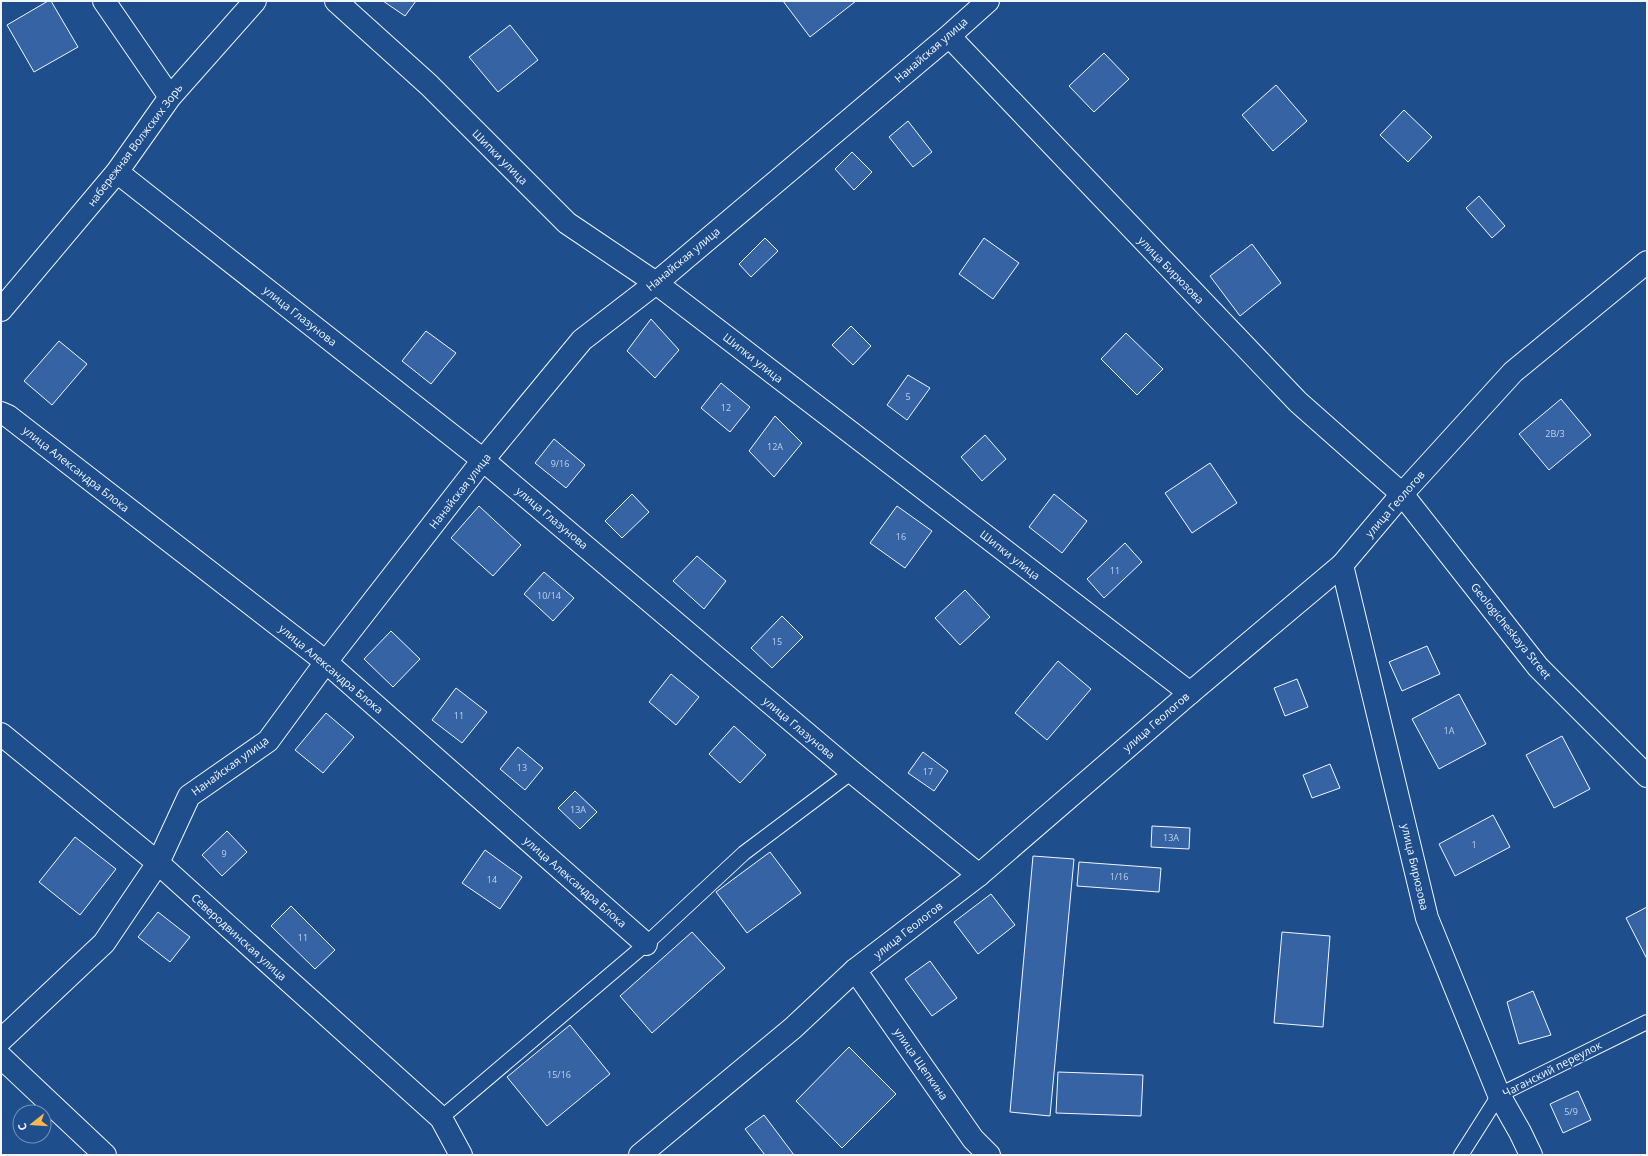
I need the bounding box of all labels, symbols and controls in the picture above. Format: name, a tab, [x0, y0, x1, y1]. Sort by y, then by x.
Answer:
street label: Нанайская улица	[891, 14, 970, 85]
street label: набережная Волжских Зорь	[84, 80, 186, 209]
street label: Шипки улица	[469, 126, 531, 188]
street label: Нанайская улица	[643, 223, 723, 294]
street label: улица Бирюзова	[1135, 233, 1208, 307]
street label: улица Глазунова	[260, 282, 340, 349]
street label: Шипки улица	[720, 329, 786, 386]
house number: 5	[905, 390, 911, 403]
house number: 12	[721, 401, 731, 414]
street label: улица Александра Блока	[20, 422, 133, 515]
house number: 2В/3	[1545, 427, 1565, 440]
house number: 12А	[767, 440, 783, 453]
street label: Нанайская улица	[425, 450, 494, 532]
house number: 9/16	[551, 457, 569, 470]
street label: улица Геологов	[1361, 467, 1428, 540]
street label: улица Глазунова	[513, 483, 591, 552]
street label: Шипки улица	[977, 526, 1043, 583]
house number: 16	[896, 530, 906, 543]
house number: 11	[1110, 564, 1120, 577]
street label: Geologicheskaya Street	[1468, 580, 1555, 682]
house number: 10/14	[537, 589, 561, 602]
street label: улица Александра Блока	[276, 621, 387, 717]
house number: 15	[772, 635, 782, 648]
street label: улица Геологов	[1119, 688, 1192, 755]
street label: улица Глазунова	[760, 693, 838, 762]
house number: 11	[454, 709, 464, 722]
house number: 1А	[1444, 724, 1455, 737]
street label: Нанайская улица	[188, 732, 271, 799]
house number: 13	[517, 761, 527, 774]
house number: 17	[923, 765, 933, 778]
house number: 13А	[570, 803, 586, 816]
street label: улица Бирюзова	[1398, 822, 1433, 912]
house number: 13А	[1163, 831, 1179, 844]
street label: улица Александра Блока	[521, 833, 630, 930]
house number: 1	[1471, 838, 1477, 851]
house number: 9	[221, 847, 227, 860]
house number: 1/16	[1110, 870, 1128, 883]
house number: 14	[487, 873, 497, 886]
street label: Северодвинская улица	[188, 890, 290, 983]
street label: улица Геологов	[870, 898, 945, 961]
house number: 11	[298, 931, 308, 944]
street label: улица Щепкина	[891, 1025, 952, 1103]
street label: Чаганский переулок	[1500, 1037, 1604, 1100]
house number: 15/16	[547, 1068, 571, 1081]
north arrow	[12, 1104, 52, 1144]
house number: 5/9	[1564, 1105, 1578, 1118]
text: С	[14, 1122, 30, 1133]

